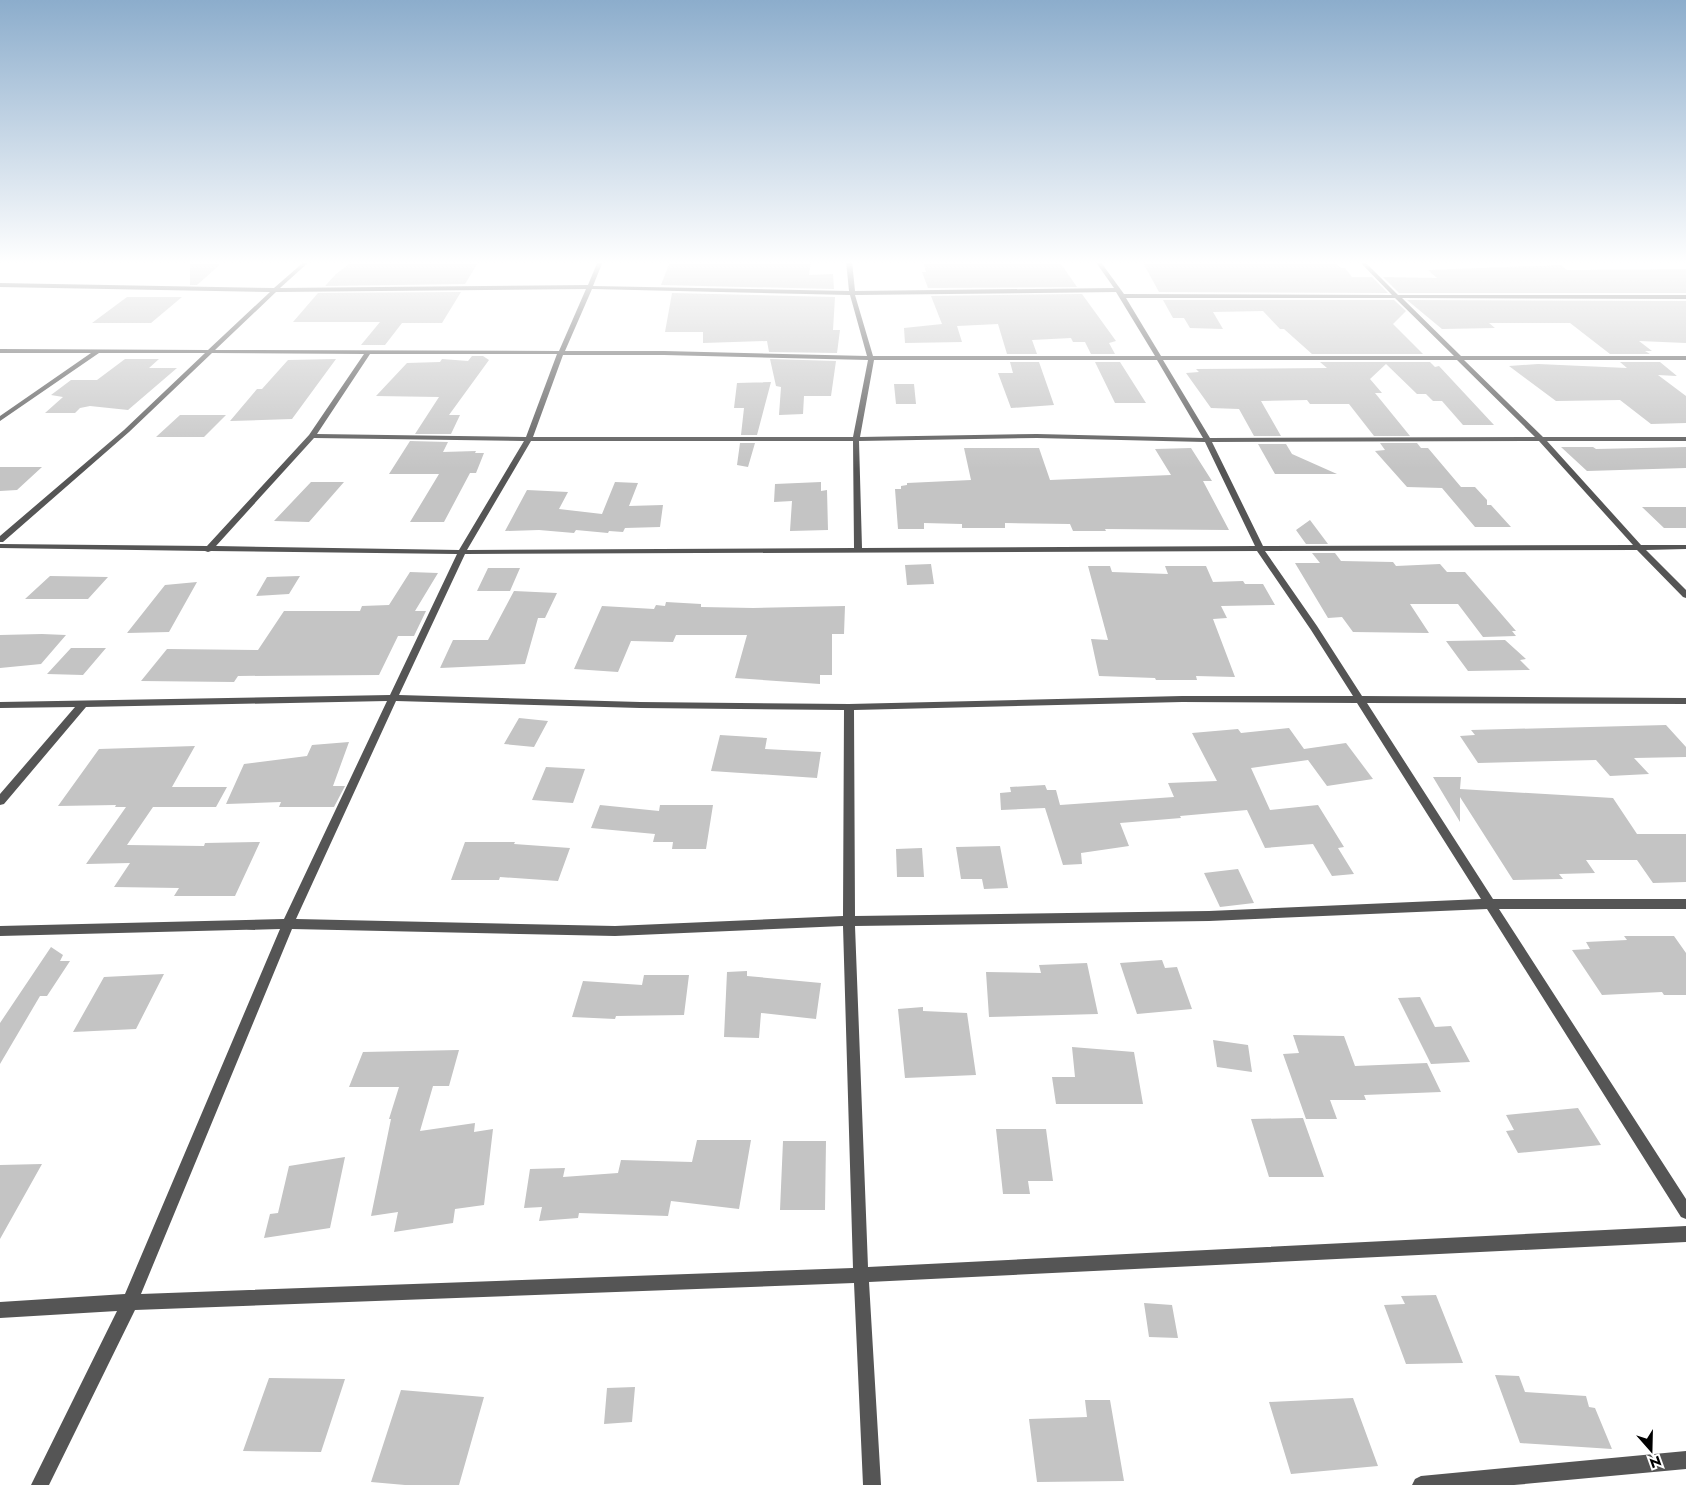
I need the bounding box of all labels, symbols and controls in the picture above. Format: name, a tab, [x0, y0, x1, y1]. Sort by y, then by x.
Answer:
north arrow	[1626, 1425, 1676, 1475]
text: N	[1647, 1451, 1664, 1474]

